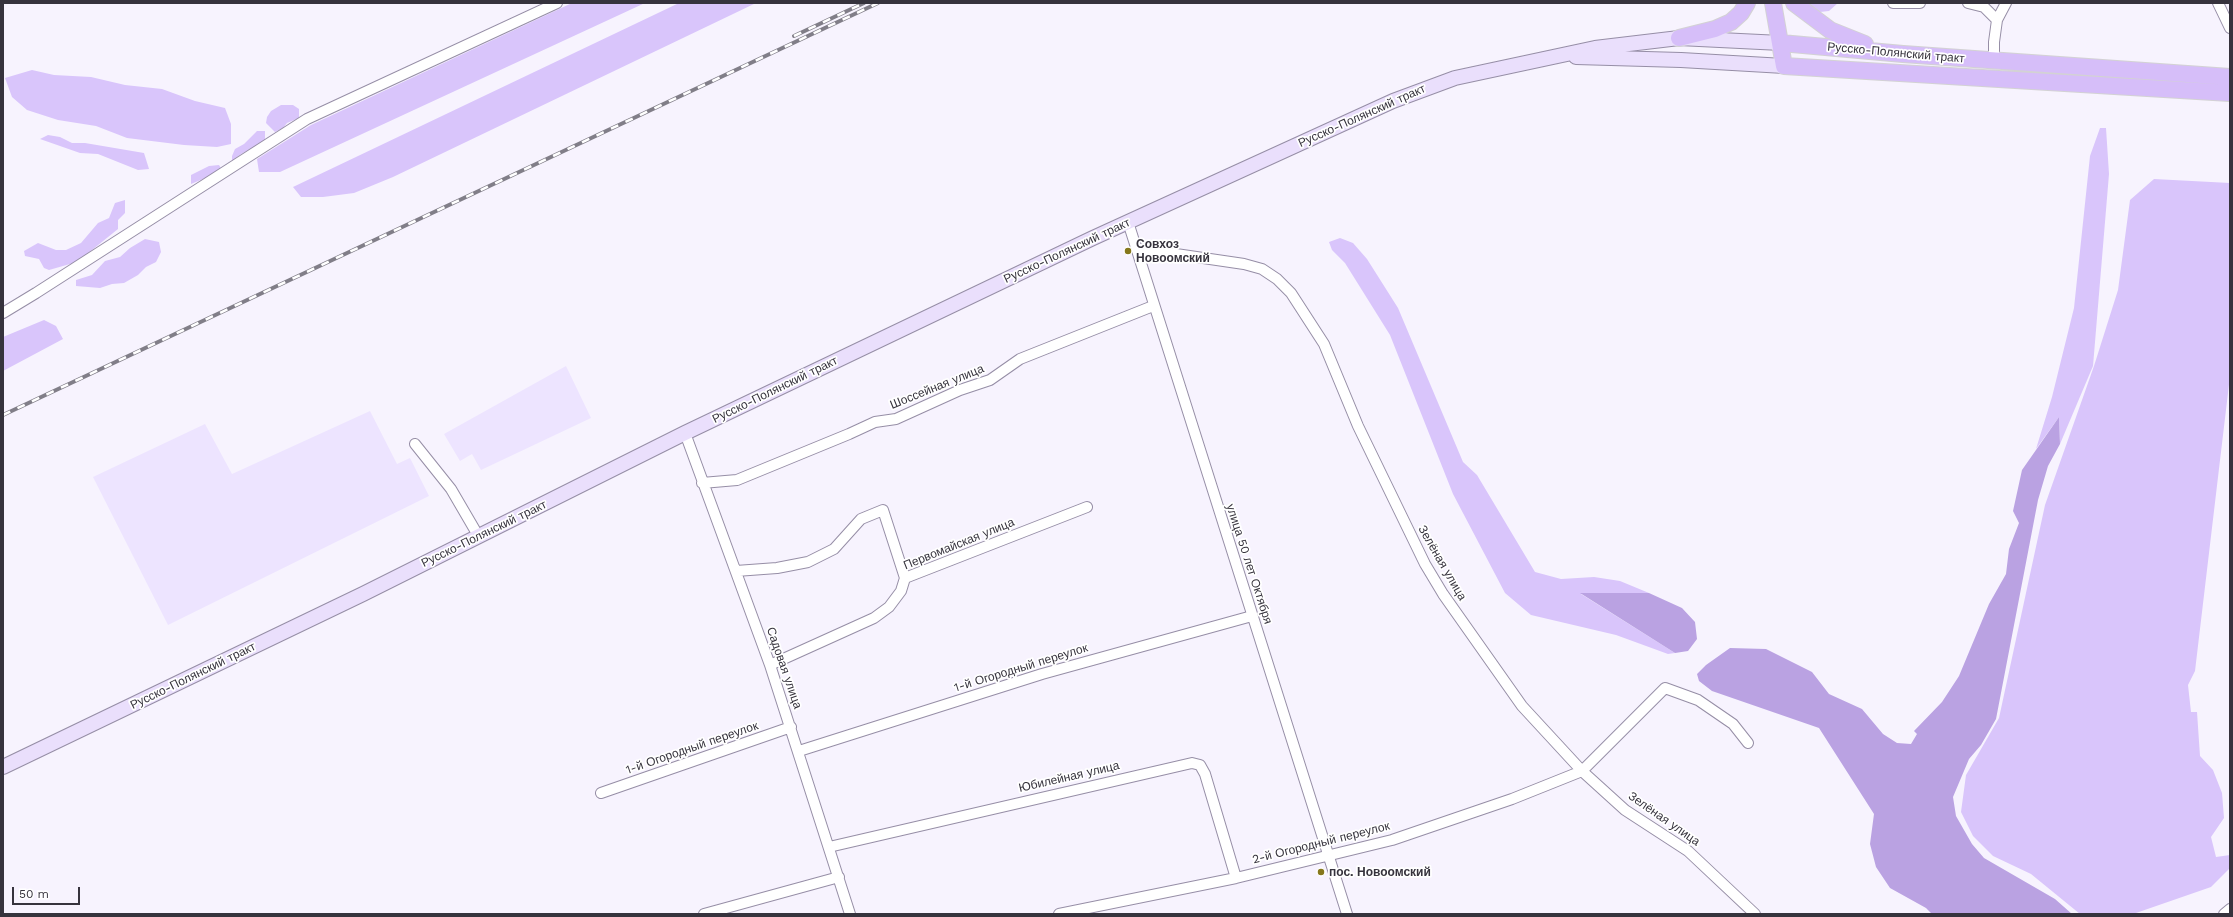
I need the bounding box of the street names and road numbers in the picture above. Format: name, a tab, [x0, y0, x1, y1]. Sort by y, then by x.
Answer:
street label: Русско-Полянский тракт	[1827, 40, 1965, 66]
street label: Русско-Полянский тракт	[1296, 81, 1428, 151]
street label: Русско-Полянский тракт	[1002, 215, 1132, 287]
street label: Русско-Полянский тракт	[710, 353, 840, 427]
street label: Шоссейная улица	[888, 362, 986, 412]
street label: Русско-Полянский тракт	[419, 497, 549, 571]
street label: улица 50 лет Октября	[1223, 502, 1275, 626]
street label: Первомайская улица	[901, 515, 1017, 573]
street label: Зелёная улица	[1415, 523, 1469, 603]
street label: Садовая улица	[763, 625, 805, 711]
street label: Русско-Полянский тракт	[128, 639, 258, 713]
street label: 1-й Огородный переулок	[952, 641, 1090, 695]
street label: 1-й Огородный переулок	[624, 719, 760, 777]
street label: Юбилейная улица	[1017, 758, 1121, 796]
street label: Зелёная улица	[1625, 789, 1703, 849]
street label: 2-й Огородный переулок	[1251, 819, 1391, 867]

